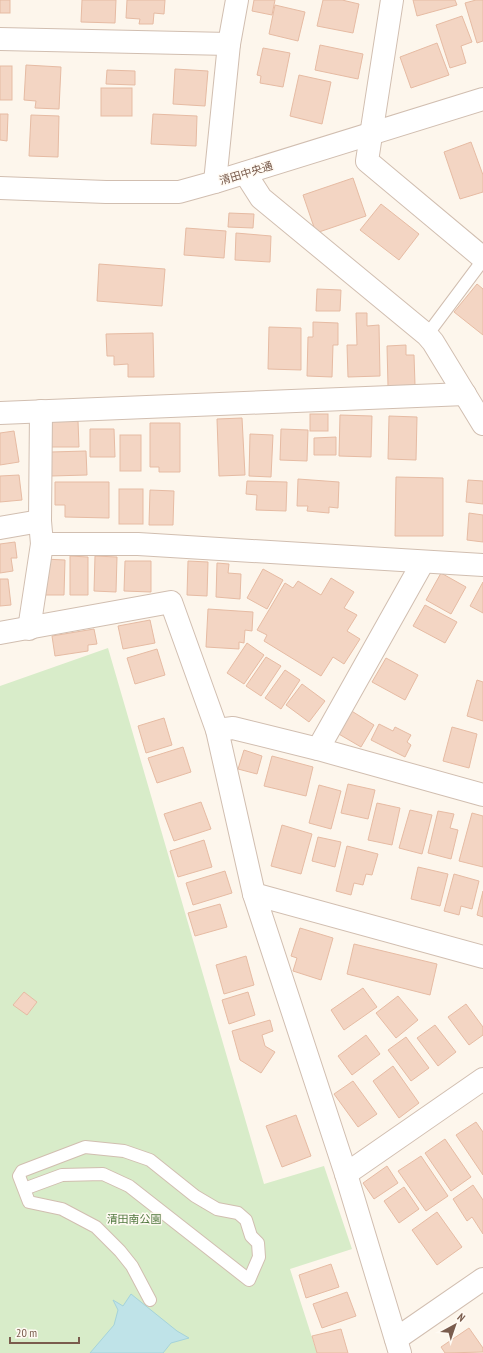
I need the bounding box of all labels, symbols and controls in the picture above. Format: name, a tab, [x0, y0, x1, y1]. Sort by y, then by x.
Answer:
street label: 清田中央通	[218, 158, 274, 188]
park label: 清田南公園	[107, 1212, 162, 1226]
north arrow	[435, 1305, 475, 1345]
text: N	[455, 1310, 468, 1325]
scale bar	[10, 1319, 79, 1345]
text: 20 m	[16, 1325, 37, 1340]

